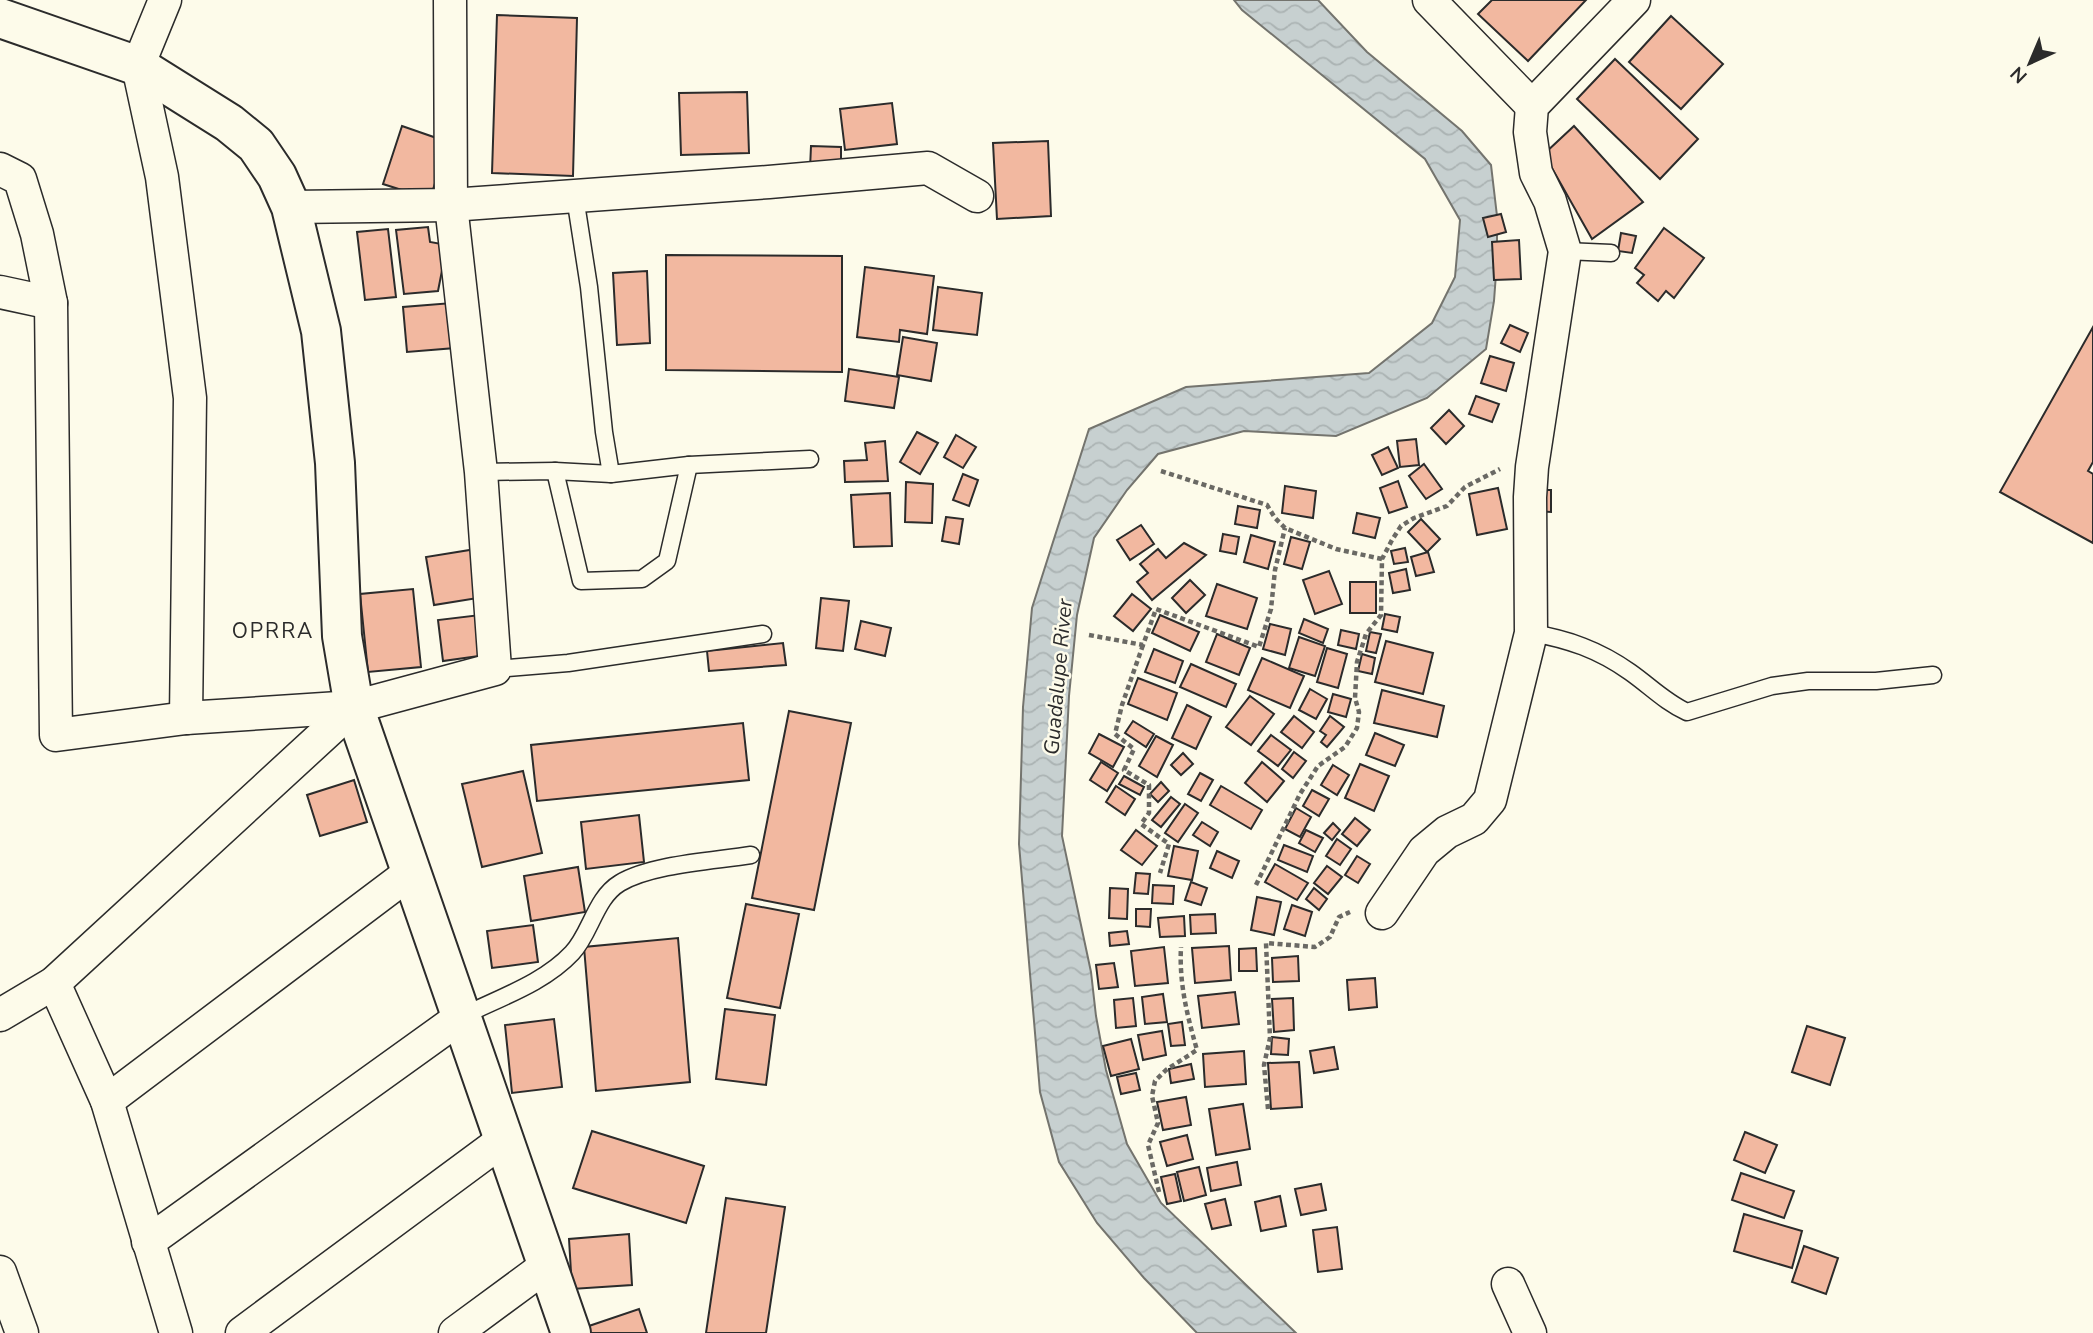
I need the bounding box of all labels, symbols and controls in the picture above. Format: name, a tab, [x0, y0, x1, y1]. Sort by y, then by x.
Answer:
north arrow	[1995, 28, 2065, 98]
text: N	[2005, 60, 2033, 89]
water label: Guadalupe River	[1037, 597, 1079, 756]
district label: OPRRA	[232, 617, 314, 645]

